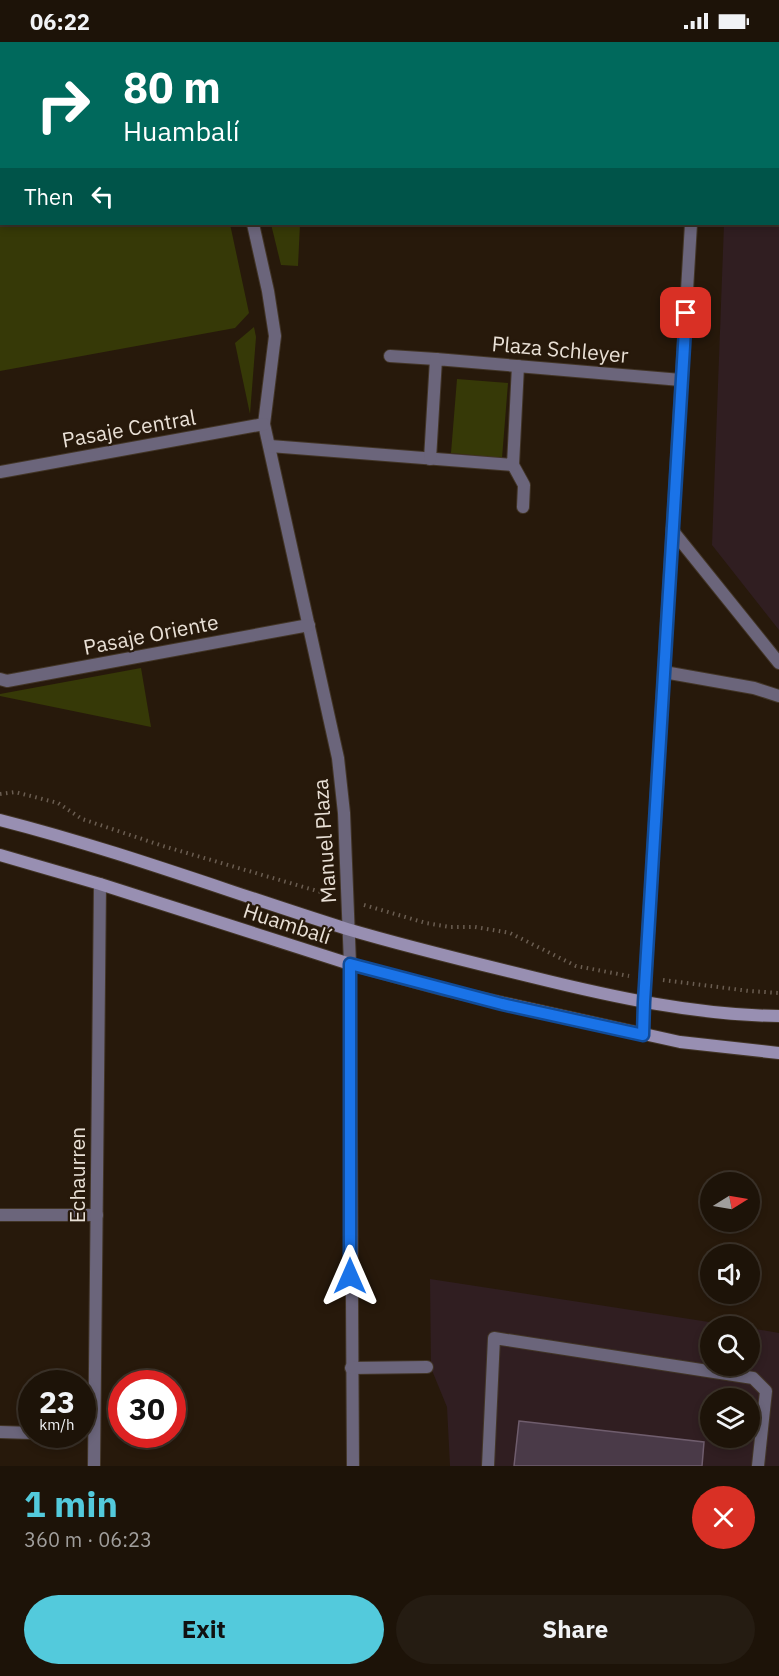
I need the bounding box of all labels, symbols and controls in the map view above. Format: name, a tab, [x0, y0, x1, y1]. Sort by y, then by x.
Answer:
text: 06:22	[30, 7, 90, 36]
text: 80 m	[123, 60, 221, 115]
icon: right	[24, 66, 102, 144]
text: Huambalí	[123, 113, 240, 148]
icon: left	[86, 180, 119, 213]
text: Then	[24, 182, 74, 211]
pin	[660, 287, 711, 338]
icon: arrive	[669, 296, 702, 329]
street label: Plaza Schleyer	[491, 329, 630, 369]
street label: Pasaje Central	[60, 402, 198, 454]
street label: Pasaje Oriente	[81, 607, 221, 661]
street label: Manuel Plaza	[306, 778, 342, 904]
street label: Huambalí	[240, 896, 335, 950]
street label: Echaurren	[63, 1127, 91, 1223]
north arrow	[700, 1172, 760, 1232]
map controls	[700, 1172, 760, 1448]
position arrow	[318, 1244, 382, 1308]
button: sound	[700, 1244, 760, 1304]
button: search	[700, 1316, 760, 1376]
speed limit sign: 30	[108, 1370, 186, 1448]
text: 23	[39, 1382, 75, 1421]
button: layers	[700, 1388, 760, 1448]
text: km/h	[39, 1415, 75, 1434]
text: 1 min	[24, 1480, 118, 1527]
button: close	[692, 1486, 755, 1549]
text: 360 m · 06:23	[24, 1526, 152, 1553]
button: Exit	[24, 1595, 384, 1664]
button: Share	[396, 1595, 755, 1664]

